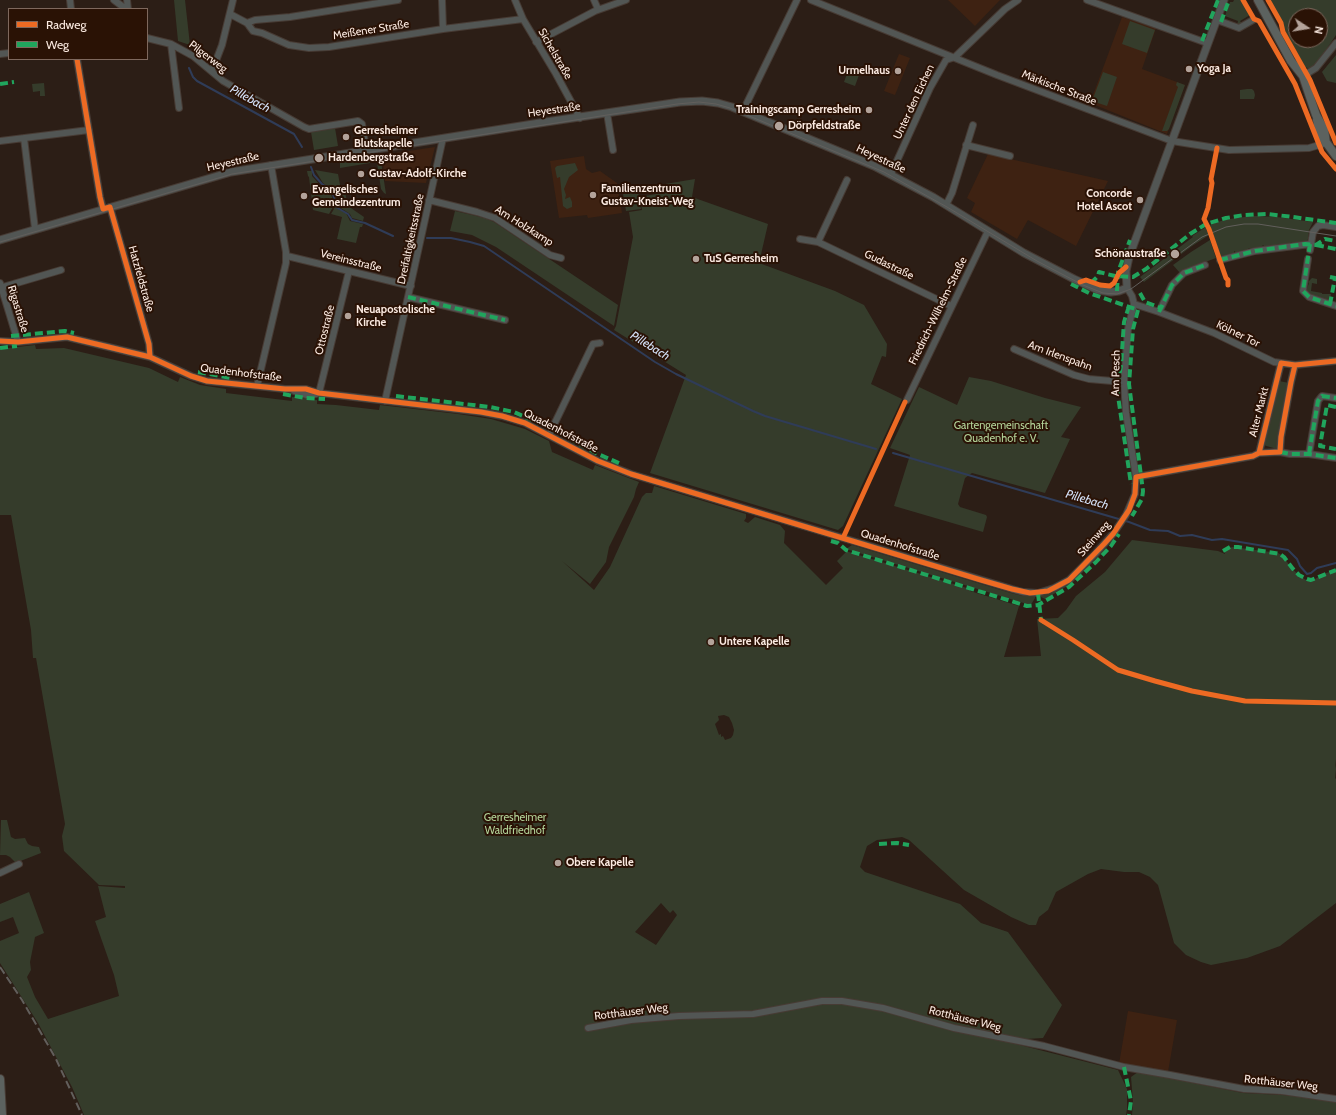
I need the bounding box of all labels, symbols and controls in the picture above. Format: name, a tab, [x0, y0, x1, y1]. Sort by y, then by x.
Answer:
legend	[8, 8, 148, 60]
north arrow	[1288, 8, 1328, 48]
text: Radweg	[46, 17, 86, 32]
street label: Meißener Straße	[332, 17, 410, 43]
text: N	[1311, 25, 1326, 36]
street label: Sichelstraße	[535, 26, 575, 82]
text: Weg	[46, 37, 69, 52]
street label: Pilgerweg	[186, 38, 230, 76]
place label: Yoga Ja	[1197, 62, 1231, 76]
street label: Unter den Eichen	[891, 63, 937, 141]
place label: Urmelhaus	[838, 64, 890, 78]
marker: Yoga Ja	[1184, 64, 1194, 74]
marker: Urmelhaus	[893, 66, 903, 76]
street label: Märkische Straße	[1020, 68, 1098, 108]
water label: Pillebach	[227, 82, 273, 116]
street label: Heyestraße	[527, 100, 581, 120]
place label: Trainingscamp Gerresheim	[736, 103, 861, 117]
marker: Trainingscamp Gerresheim	[864, 105, 874, 115]
place label: Dörpfeldstraße	[788, 119, 860, 133]
marker: Dörpfeldstraße	[773, 120, 785, 132]
place label: Gerresheimer Blutskapelle	[354, 124, 418, 150]
marker: Gerresheimer Blutskapelle	[341, 132, 351, 142]
street label: Heyestraße	[854, 142, 908, 176]
street label: Heyestraße	[206, 150, 260, 174]
place label: Hardenbergstraße	[328, 151, 414, 165]
marker: Hardenbergstraße	[313, 152, 325, 164]
place label: Gustav-Adolf-Kirche	[369, 167, 466, 181]
marker: Gustav-Adolf-Kirche	[356, 169, 366, 179]
place label: Familienzentrum Gustav-Kneist-Weg	[601, 182, 694, 208]
place label: Evangelisches Gemeindezentrum	[312, 183, 401, 209]
place label: Concorde Hotel Ascot	[1077, 187, 1132, 213]
marker: Familienzentrum Gustav-Kneist-Weg	[588, 190, 598, 200]
marker: Evangelisches Gemeindezentrum	[299, 191, 309, 201]
street label: Dreifaltigkeitsstraße	[395, 193, 427, 285]
marker: Concorde Hotel Ascot	[1135, 195, 1145, 205]
street label: Am Holzkamp	[492, 203, 556, 249]
street label: Hatzfeldstraße	[125, 244, 157, 314]
street label: Vereinsstraße	[319, 247, 383, 275]
street label: Gudastraße	[862, 247, 916, 283]
place label: Schönaustraße	[1095, 247, 1166, 261]
marker: Schönaustraße	[1169, 248, 1181, 260]
place label: TuS Gerresheim	[704, 252, 778, 266]
marker: TuS Gerresheim	[691, 254, 701, 264]
street label: Friedrich-Wilhelm-Straße	[906, 255, 970, 367]
street label: Rigastraße	[5, 284, 31, 334]
place label: Neuapostolische Kirche	[356, 303, 435, 329]
street label: Ottostraße	[312, 304, 338, 356]
marker: Neuapostolische Kirche	[343, 311, 353, 321]
street label: Kölner Tor	[1214, 318, 1262, 350]
water label: Pillebach	[628, 328, 672, 364]
street label: Am Irlenspahn	[1026, 338, 1094, 374]
street label: Am Pesch	[1109, 350, 1123, 396]
street label: Quadenhofstraße	[200, 361, 282, 385]
street label: Alter Markt	[1246, 386, 1272, 438]
street label: Quadenhofstraße	[522, 407, 600, 455]
park label: Gartengemeinschaft Quadenhof e. V.	[954, 419, 1048, 445]
water label: Pillebach	[1064, 487, 1110, 513]
street label: Steinweg	[1075, 518, 1113, 560]
street label: Quadenhofstraße	[859, 527, 941, 563]
place label: Untere Kapelle	[719, 635, 790, 649]
marker: Untere Kapelle	[706, 637, 716, 647]
park label: Gerresheimer Waldfriedhof	[484, 811, 546, 837]
place label: Obere Kapelle	[566, 856, 634, 870]
marker: Obere Kapelle	[553, 858, 563, 868]
street label: Rotthäuser Weg	[593, 1001, 669, 1023]
street label: Rotthäuser Weg	[927, 1004, 1003, 1034]
street label: Rotthäuser Weg	[1243, 1073, 1319, 1093]

